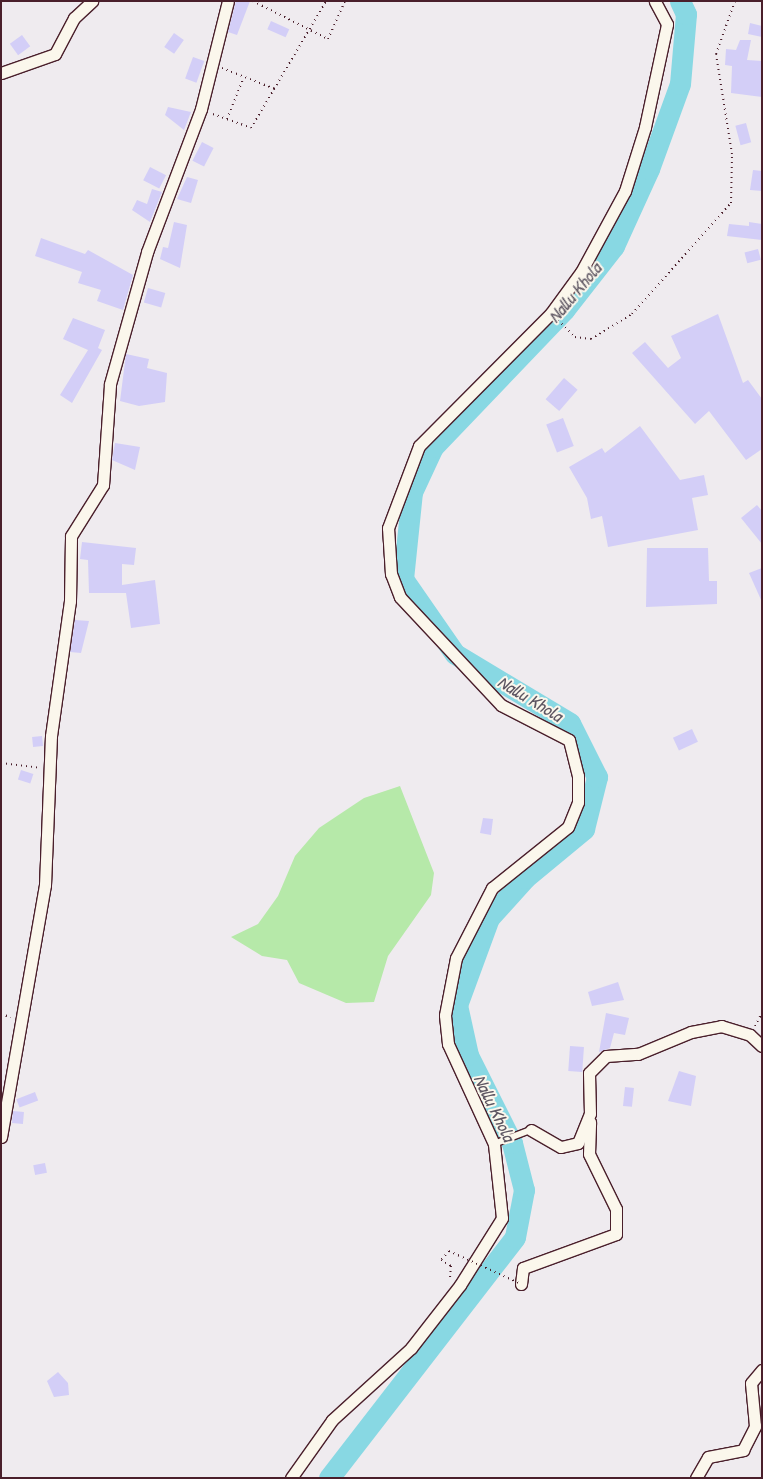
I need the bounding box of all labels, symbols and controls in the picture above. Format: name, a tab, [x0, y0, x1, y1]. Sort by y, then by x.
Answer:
water label: Nallu Khola	[544, 259, 606, 327]
water label: Nallu Khola	[494, 671, 566, 727]
water label: Nallu Khola	[469, 1071, 519, 1145]

